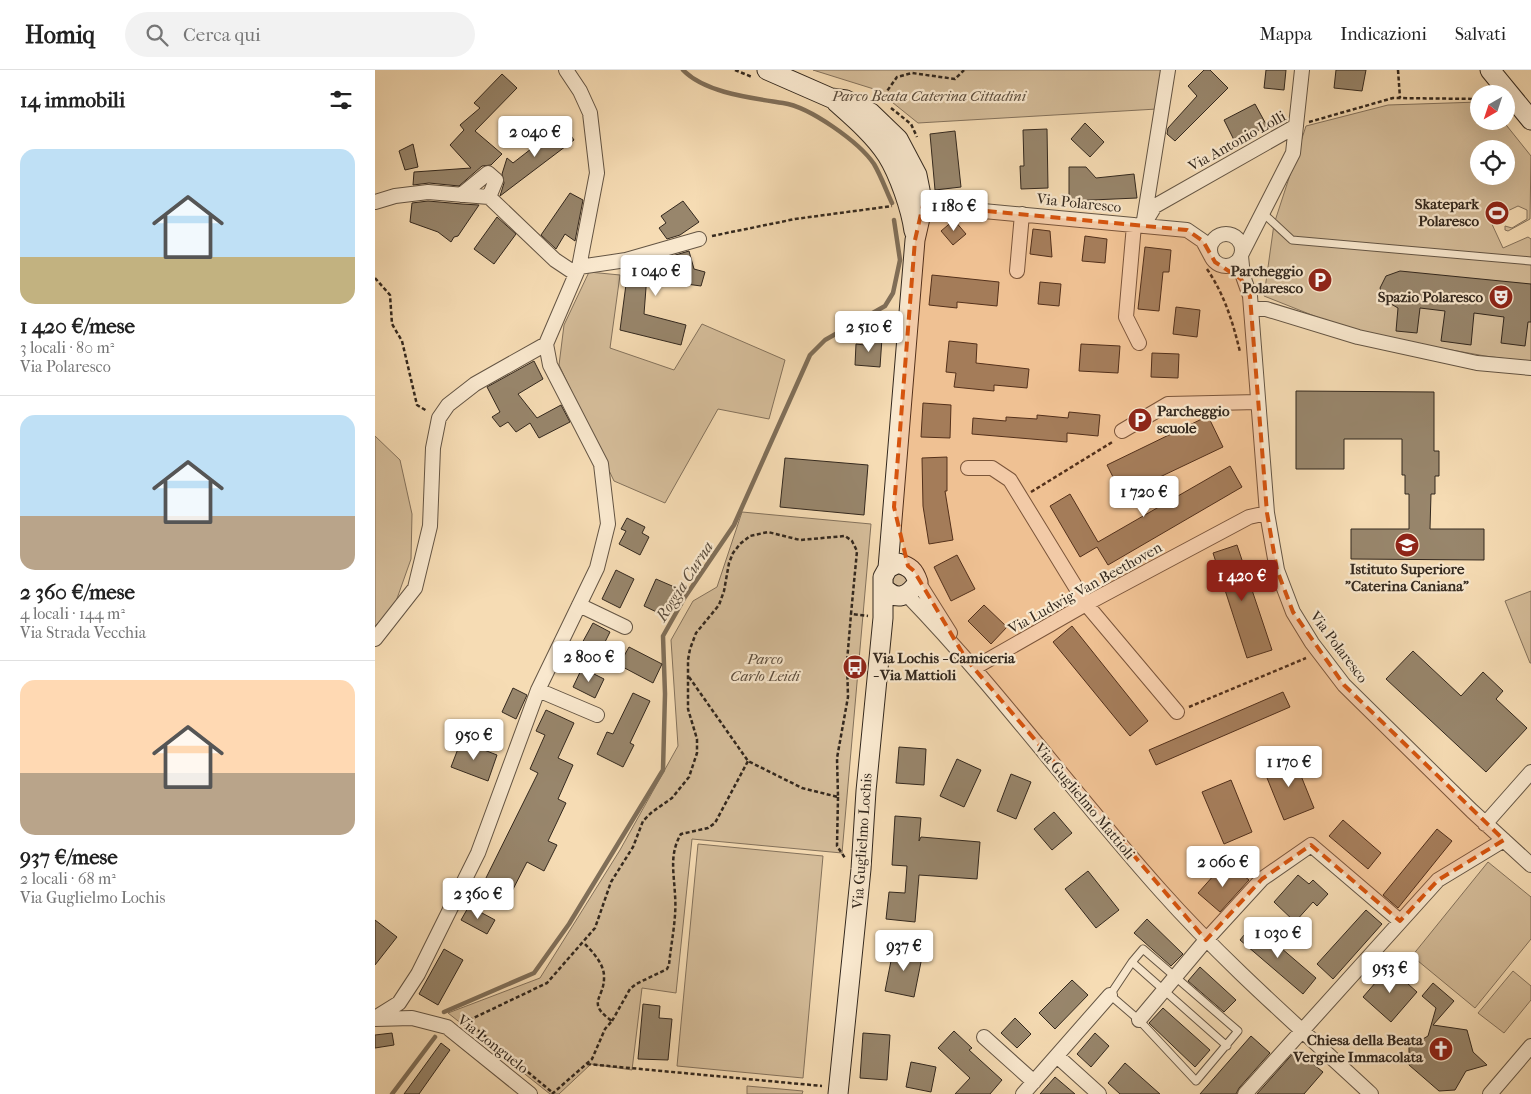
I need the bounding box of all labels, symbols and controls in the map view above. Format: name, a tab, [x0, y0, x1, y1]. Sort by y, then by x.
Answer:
search box	[125, 12, 475, 57]
text: Homiq	[25, 21, 95, 49]
icon: search	[143, 21, 171, 49]
text: Cerca qui	[183, 24, 261, 46]
text: Mappa	[1259, 24, 1312, 45]
text: Indicazioni	[1340, 24, 1427, 45]
text: Salvati	[1455, 24, 1506, 45]
north arrow	[1470, 85, 1515, 130]
map controls	[1470, 85, 1515, 185]
icon: filters	[327, 86, 355, 114]
park label: Parco Beata Caterina Cittadini	[831, 87, 1028, 105]
text: 14 immobili	[20, 88, 125, 112]
street label: Via Antonio Lolli	[1184, 107, 1289, 176]
pin: 2 040 €	[489, 116, 581, 158]
text: 2 040 €	[509, 122, 561, 141]
button: locate	[1470, 140, 1515, 185]
icon: home	[143, 182, 233, 272]
street label: Via Polaresco	[1035, 189, 1123, 216]
pin: 1 180 €	[908, 190, 1000, 232]
place label: Skatepark Polaresco	[1415, 195, 1480, 230]
text: 1 180 €	[932, 196, 976, 215]
sports icon: Skatepark Polaresco	[1484, 200, 1510, 226]
pin: 1 040 €	[610, 254, 702, 297]
text: 1 040 €	[631, 261, 681, 280]
place label: Parcheggio Polaresco	[1230, 262, 1303, 297]
parking icon: Parcheggio Polaresco	[1307, 267, 1333, 293]
theatre icon: Spazio Polaresco	[1488, 284, 1514, 310]
place label: Spazio Polaresco	[1378, 288, 1483, 306]
pin: 2 510 €	[823, 310, 915, 353]
text: 1 420 €/mese	[20, 314, 135, 338]
text: 2 510 €	[846, 317, 892, 336]
text: 3 locali · 80 m²	[20, 338, 114, 357]
text: Via Polaresco	[20, 357, 111, 376]
place label: Parcheggio scuole	[1157, 402, 1230, 437]
parking icon: Parcheggio scuole	[1127, 407, 1153, 433]
icon: home	[143, 447, 233, 537]
pin: 1 720 €	[1098, 476, 1190, 518]
text: 1 720 €	[1121, 482, 1167, 501]
school or university icon: Istituto Superiore "Caterina Caniana"	[1394, 532, 1420, 558]
water label: Roggia Curna	[651, 538, 717, 625]
street label: Via Ludwig Van Beethoven	[1004, 538, 1165, 638]
pin: 1 420 €	[1196, 560, 1288, 602]
place label: Istituto Superiore "Caterina Caniana"	[1345, 560, 1469, 595]
text: 1 420 €	[1218, 566, 1266, 585]
text: 2 360 €/mese	[20, 580, 135, 604]
text: 4 locali · 144 m²	[20, 604, 125, 623]
street label: Via Polaresco	[1306, 607, 1372, 687]
text: Via Strada Vecchia	[20, 623, 146, 642]
pin: 2 800 €	[543, 640, 635, 683]
text: 2 800 €	[564, 647, 614, 666]
place label: Via Lochis - Camiceria - Via Mattioli	[872, 649, 1016, 684]
park label: Parco Carlo Leidi	[730, 650, 801, 685]
bus stop icon: Via Lochis - Camiceria - Via Mattioli	[842, 654, 868, 680]
icon: home	[143, 712, 233, 802]
pin: 950 €	[439, 718, 509, 761]
text: 950 €	[455, 725, 493, 744]
street label: Via Guglielmo Mattioli	[1030, 738, 1139, 863]
pin: 1 170 €	[1243, 746, 1335, 788]
text: 1 170 €	[1267, 752, 1311, 771]
street label: Via Guglielmo Lochis	[848, 772, 876, 911]
text: 937 €/mese	[20, 845, 118, 869]
pin: 2 060 €	[1177, 846, 1269, 888]
text: 2 060 €	[1198, 852, 1248, 871]
text: 2 locali · 68 m²	[20, 869, 116, 888]
pin: 2 360 €	[432, 878, 524, 920]
text: 2 360 €	[454, 884, 502, 903]
text: Via Guglielmo Lochis	[20, 888, 165, 907]
pin: 1 030 €	[1232, 916, 1324, 959]
text: 1 030 €	[1255, 923, 1301, 942]
pin: 937 €	[869, 930, 939, 972]
text: 937 €	[886, 936, 922, 955]
pin: 953 €	[1355, 952, 1425, 994]
text: 953 €	[1373, 958, 1407, 977]
street label: Via Longuelo	[453, 1010, 532, 1078]
place label: Chiesa della Beata Vergine Immacolata	[1292, 1031, 1424, 1066]
church icon: Chiesa della Beata Vergine Immacolata	[1428, 1036, 1454, 1062]

